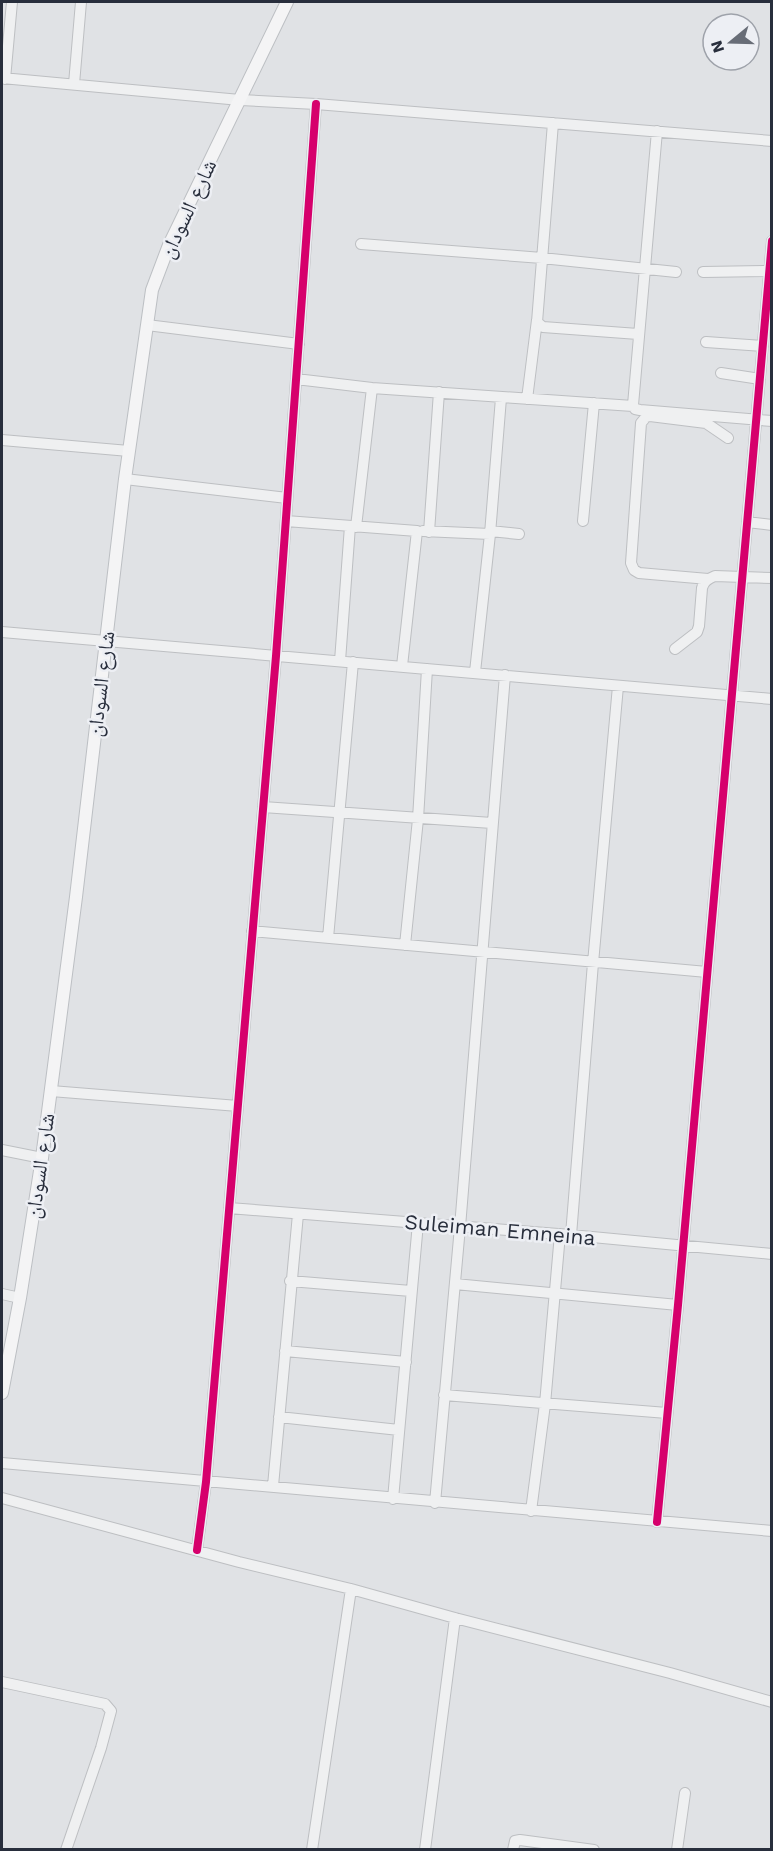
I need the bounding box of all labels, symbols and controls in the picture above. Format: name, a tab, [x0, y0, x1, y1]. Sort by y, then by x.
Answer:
north arrow	[701, 12, 761, 72]
text: N	[706, 38, 728, 55]
street label: شارع السودان	[154, 155, 222, 263]
street label: شارع السودان	[82, 630, 120, 738]
street label: شارع السودان	[20, 1112, 60, 1220]
street label: Suleiman Emneina	[404, 1209, 597, 1250]

